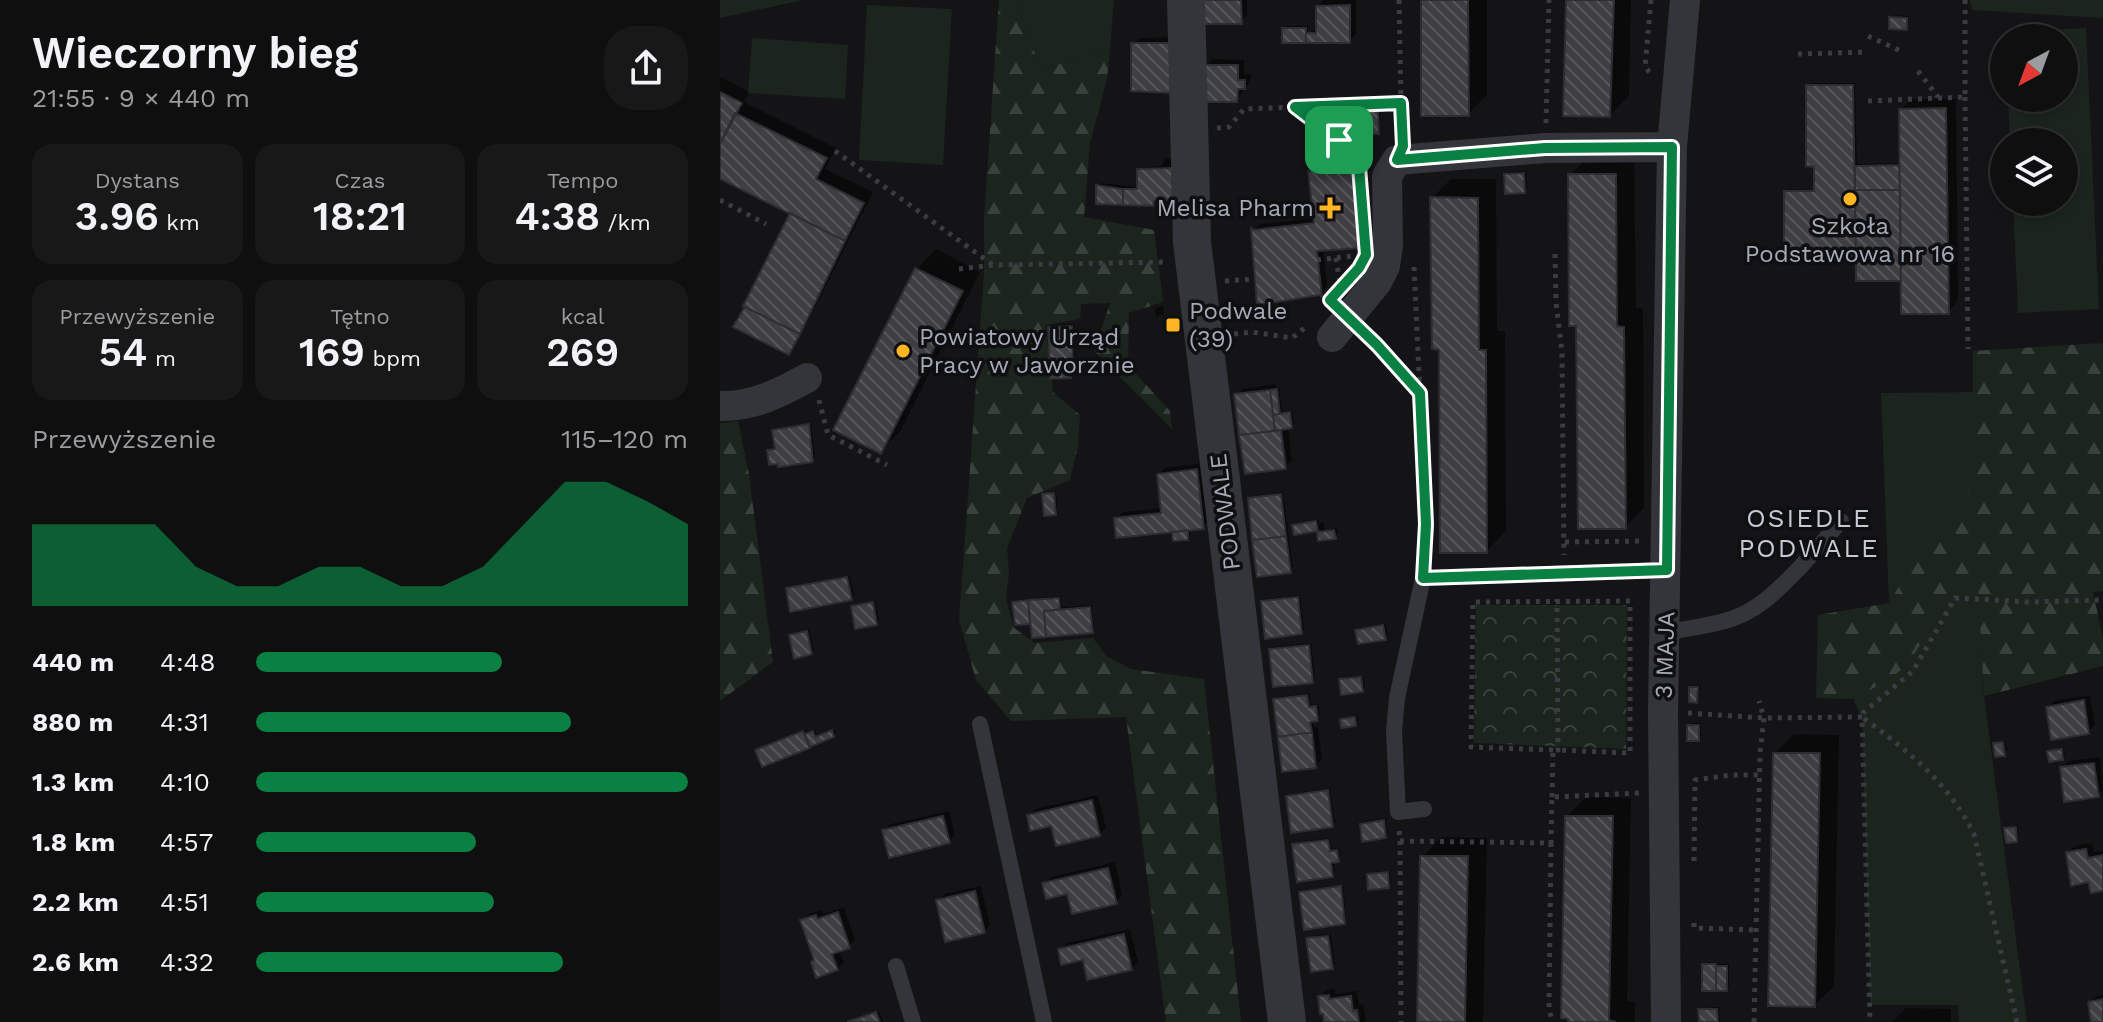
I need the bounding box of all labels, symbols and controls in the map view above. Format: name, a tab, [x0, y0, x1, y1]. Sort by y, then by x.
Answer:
north arrow	[1990, 24, 2078, 112]
map controls	[1990, 24, 2078, 216]
button: share	[604, 26, 688, 110]
text: Wieczorny bieg	[32, 27, 358, 79]
text: 21:55 · 9 × 440 m	[32, 83, 250, 113]
pin	[1305, 106, 1373, 174]
icon: arrive	[1317, 118, 1361, 162]
button: layers	[1990, 128, 2078, 216]
text: Dystans	[95, 168, 180, 193]
text: Czas	[335, 168, 385, 193]
text: Tempo	[547, 168, 618, 193]
marker: Szkoła Podstawowa nr 16	[1841, 190, 1859, 208]
text: 3.96	[75, 193, 159, 240]
text: 18:21	[313, 193, 407, 240]
text: 4:38	[514, 193, 600, 240]
place label: Melisa Pharm	[1157, 194, 1314, 222]
marker: Melisa Pharm	[1321, 199, 1339, 217]
text: km	[159, 210, 200, 235]
text: /km	[600, 210, 651, 235]
place label: Szkoła Podstawowa nr 16	[1745, 212, 1955, 268]
place label: Podwale (39)	[1189, 297, 1287, 353]
text: Przewyższenie	[59, 304, 215, 329]
text: Tętno	[330, 304, 390, 329]
text: kcal	[561, 304, 604, 329]
marker: Podwale (39)	[1164, 316, 1182, 334]
place label: Powiatowy Urząd Pracy w Jaworznie	[919, 323, 1135, 379]
text: 54	[99, 329, 147, 376]
text: 169	[299, 329, 365, 376]
text: 269	[546, 329, 619, 376]
marker: Powiatowy Urząd Pracy w Jaworznie	[894, 342, 912, 360]
text: m	[147, 346, 176, 371]
text: bpm	[365, 346, 421, 371]
text: Przewyższenie	[32, 424, 216, 454]
text: 115–120 m	[561, 424, 688, 454]
street label: PODWALE	[1204, 452, 1246, 572]
district label: OSIEDLE PODWALE	[1738, 503, 1880, 563]
street label: 3 MAJA	[1649, 611, 1681, 699]
text: 440 m	[32, 647, 114, 677]
text: 4:48	[160, 647, 215, 677]
text: 880 m	[32, 707, 113, 737]
text: 4:31	[160, 707, 209, 737]
text: 1.3 km	[32, 767, 114, 797]
text: 4:10	[160, 767, 210, 797]
text: 1.8 km	[32, 827, 115, 857]
text: 4:57	[160, 827, 213, 857]
text: 2.2 km	[32, 887, 119, 917]
text: 4:51	[160, 887, 209, 917]
text: 2.6 km	[32, 947, 119, 977]
text: 4:32	[160, 947, 214, 977]

